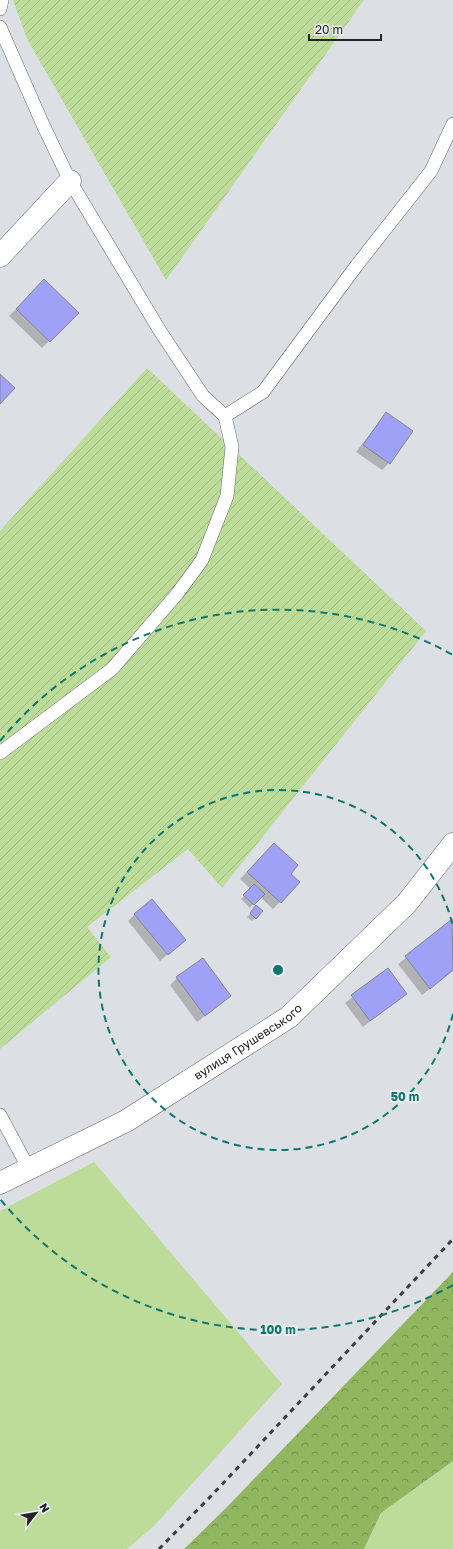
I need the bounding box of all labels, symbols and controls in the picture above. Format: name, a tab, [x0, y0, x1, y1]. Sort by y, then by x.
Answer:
scale bar	[309, 16, 381, 42]
text: 20 m	[315, 22, 343, 37]
centre of rings	[271, 963, 285, 977]
street label: вулиця Грушевського	[191, 1000, 305, 1083]
text: 50 m	[391, 1089, 419, 1104]
text: 100 m	[260, 1322, 296, 1337]
north arrow	[16, 1493, 56, 1533]
text: N	[37, 1501, 53, 1515]

